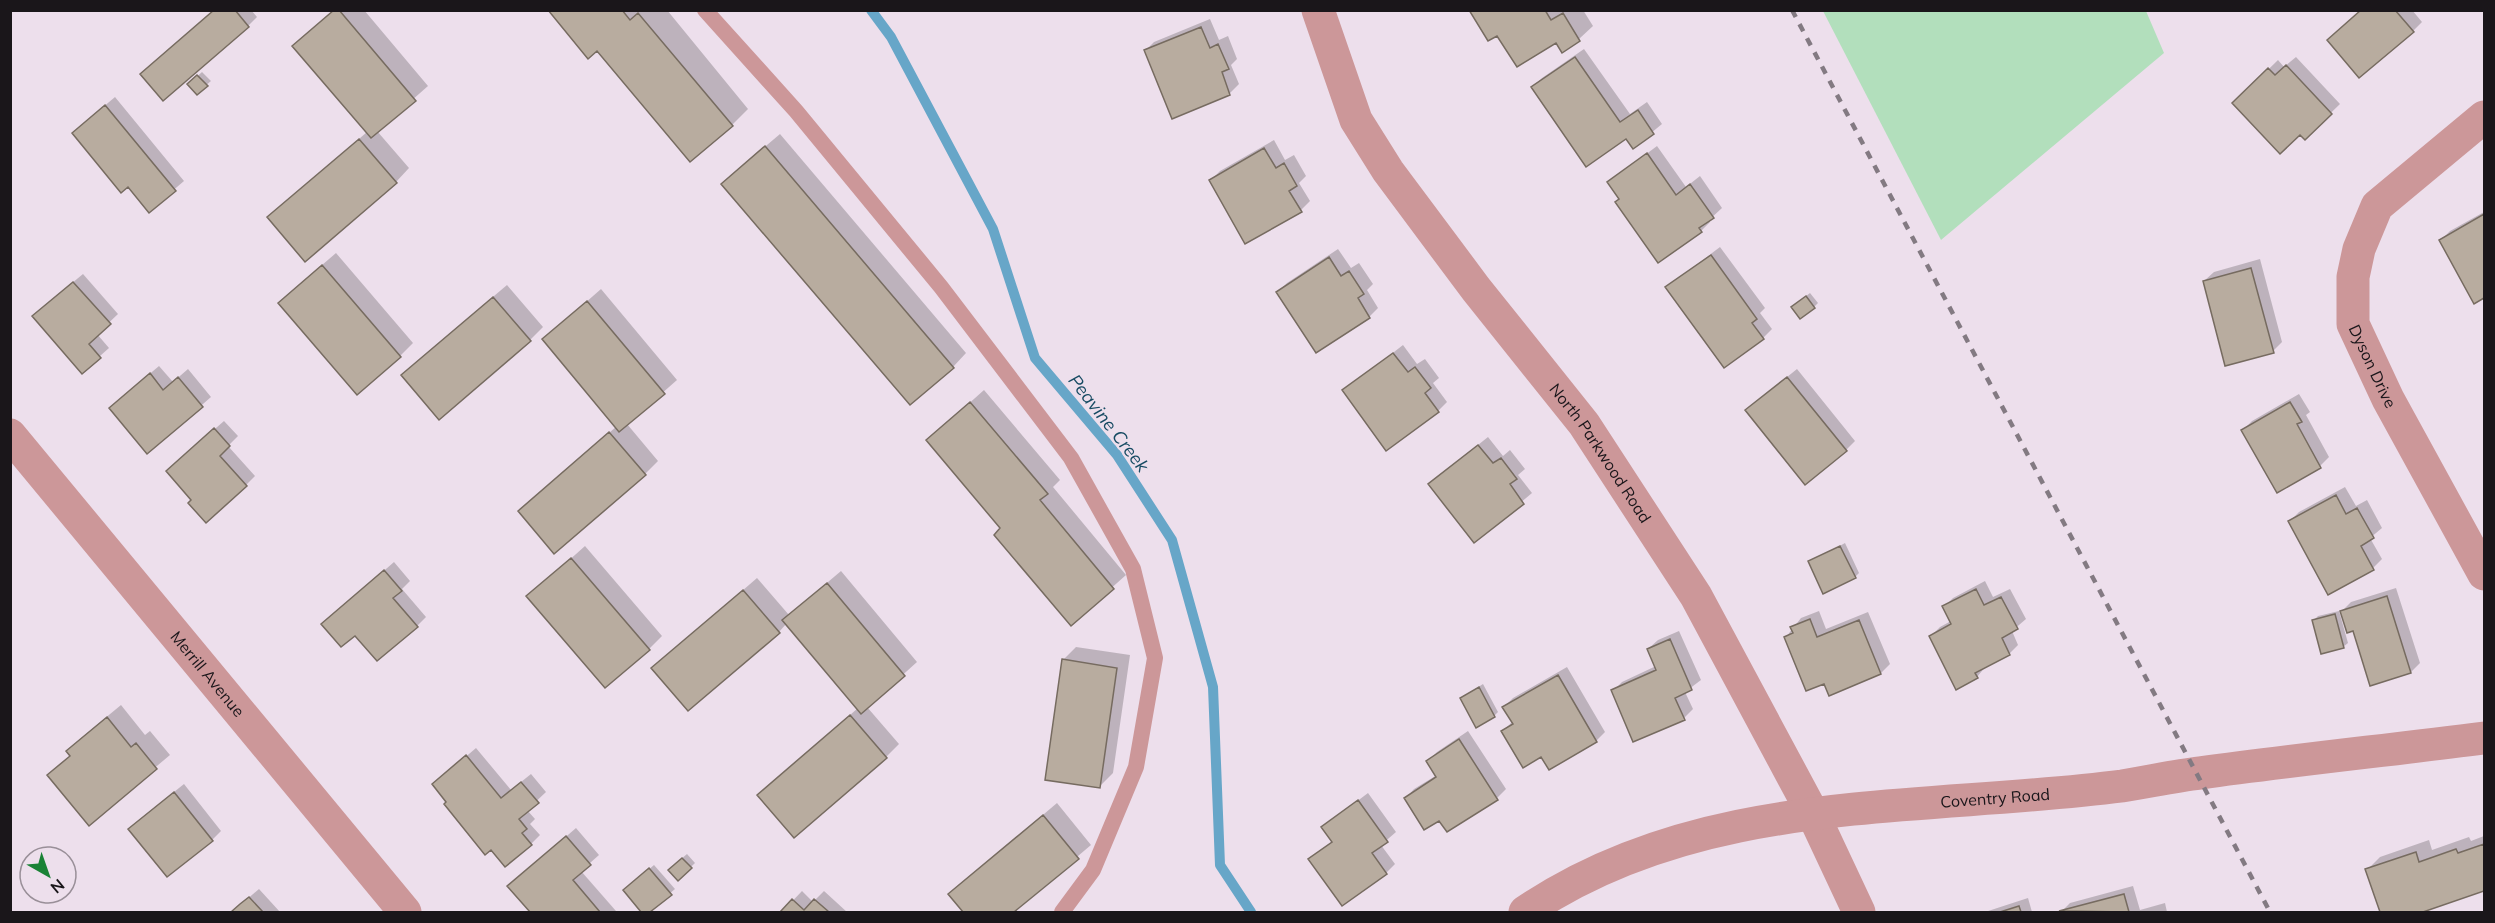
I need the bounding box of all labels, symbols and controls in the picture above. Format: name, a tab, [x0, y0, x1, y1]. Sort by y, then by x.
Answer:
street label: Dyson Drive	[2345, 321, 2401, 411]
water label: Peavine Creek	[1064, 369, 1155, 477]
street label: North Parkwood Road	[1545, 379, 1656, 527]
street label: Merrill Avenue	[166, 627, 249, 721]
street label: Coventry Road	[1940, 784, 2051, 812]
north arrow	[18, 845, 78, 905]
text: N	[47, 875, 69, 898]

